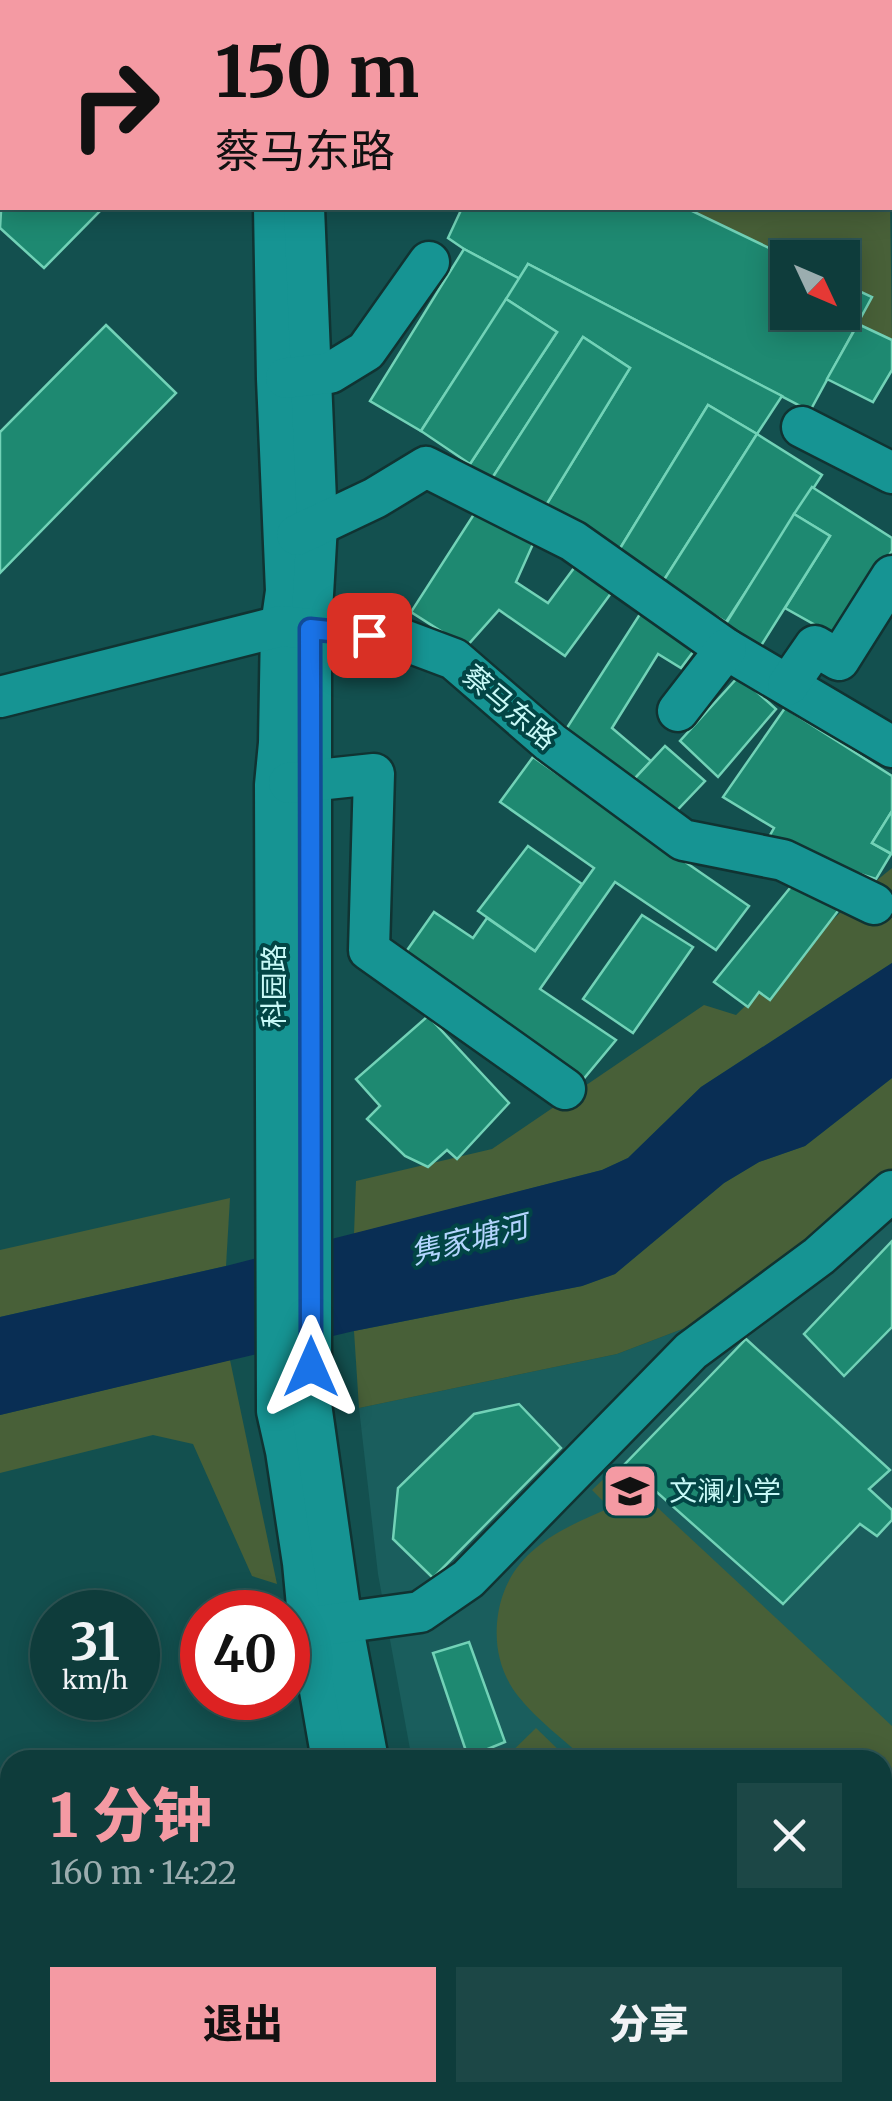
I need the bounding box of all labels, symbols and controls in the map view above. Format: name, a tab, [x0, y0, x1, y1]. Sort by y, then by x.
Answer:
text: 150 m	[215, 28, 419, 116]
icon: right	[50, 40, 180, 170]
text: 蔡马东路	[215, 123, 395, 179]
north arrow	[770, 240, 860, 330]
map controls	[770, 240, 860, 330]
pin	[327, 593, 412, 678]
icon: arrive	[342, 608, 397, 663]
street label: 蔡马东路	[456, 657, 564, 757]
street label: 科园路	[256, 944, 292, 1028]
water label: 隽家塘河	[406, 1205, 536, 1272]
position arrow	[259, 1315, 363, 1419]
school or university icon: 文澜小学	[600, 1461, 660, 1521]
place label: 文澜小学	[669, 1473, 781, 1509]
speed limit sign: 40	[180, 1590, 310, 1720]
text: 31	[70, 1611, 120, 1674]
text: km/h	[62, 1664, 128, 1696]
text: 1 分钟	[50, 1778, 212, 1853]
button: close	[737, 1783, 842, 1888]
text: 160 m · 14:22	[50, 1853, 237, 1893]
button: 退出	[50, 1967, 436, 2082]
button: 分享	[456, 1967, 842, 2082]

